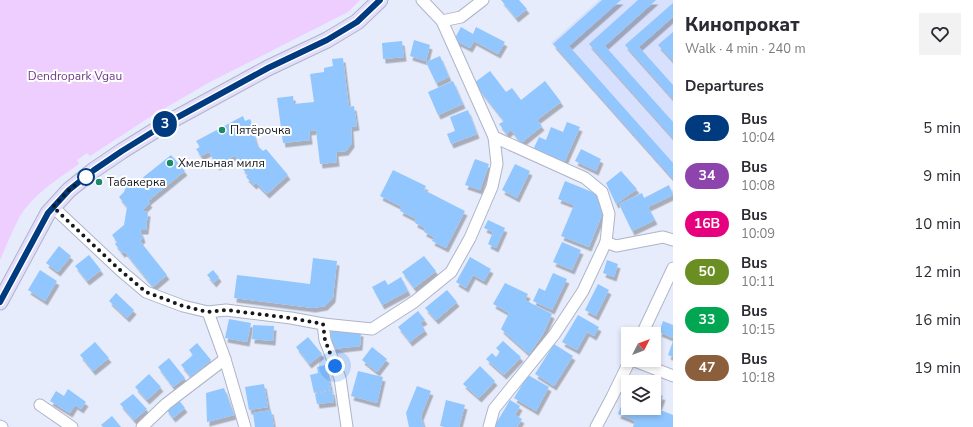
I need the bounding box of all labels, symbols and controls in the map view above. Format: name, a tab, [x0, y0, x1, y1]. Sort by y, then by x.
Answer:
text: Кинопрокат	[685, 12, 799, 38]
button: heart	[919, 13, 961, 55]
text: Walk · 4 min · 240 m	[685, 40, 806, 58]
park label: Dendropark Vgau	[28, 68, 122, 84]
text: Departures	[685, 76, 764, 96]
text: Bus	[741, 109, 767, 129]
line badge: 3	[152, 111, 178, 137]
text: 3	[161, 114, 169, 133]
text: 3	[703, 118, 711, 137]
text: 5 min	[923, 118, 961, 138]
place label: Пятёрочка	[230, 122, 291, 138]
marker: Пятёрочка	[217, 125, 227, 135]
text: 10:04	[741, 129, 775, 147]
place label: Хмельная миля	[178, 155, 265, 171]
text: Bus	[741, 157, 767, 177]
marker: Хмельная миля	[165, 158, 175, 168]
text: 34	[699, 166, 715, 185]
text: 9 min	[923, 166, 961, 186]
unlabelled marker	[77, 168, 95, 186]
place label: Табакерка	[107, 174, 166, 190]
marker: Табакерка	[94, 177, 104, 187]
text: 10:08	[741, 177, 775, 195]
text: Bus	[741, 205, 767, 225]
text: 16В	[694, 214, 720, 233]
text: 10 min	[914, 214, 961, 234]
text: 10:09	[741, 225, 775, 243]
text: Bus	[741, 253, 767, 273]
text: 50	[699, 262, 715, 281]
text: 12 min	[914, 262, 961, 282]
text: 10:11	[741, 273, 775, 291]
text: Bus	[741, 301, 767, 321]
text: 33	[699, 310, 715, 329]
text: 16 min	[914, 310, 961, 330]
text: 10:15	[741, 321, 775, 339]
north arrow	[621, 327, 661, 367]
map controls	[621, 327, 661, 415]
text: Bus	[741, 349, 767, 369]
your location	[325, 356, 345, 376]
text: 47	[699, 358, 715, 377]
text: 19 min	[914, 358, 961, 378]
text: 10:18	[741, 369, 775, 387]
button: layers	[621, 375, 661, 415]

